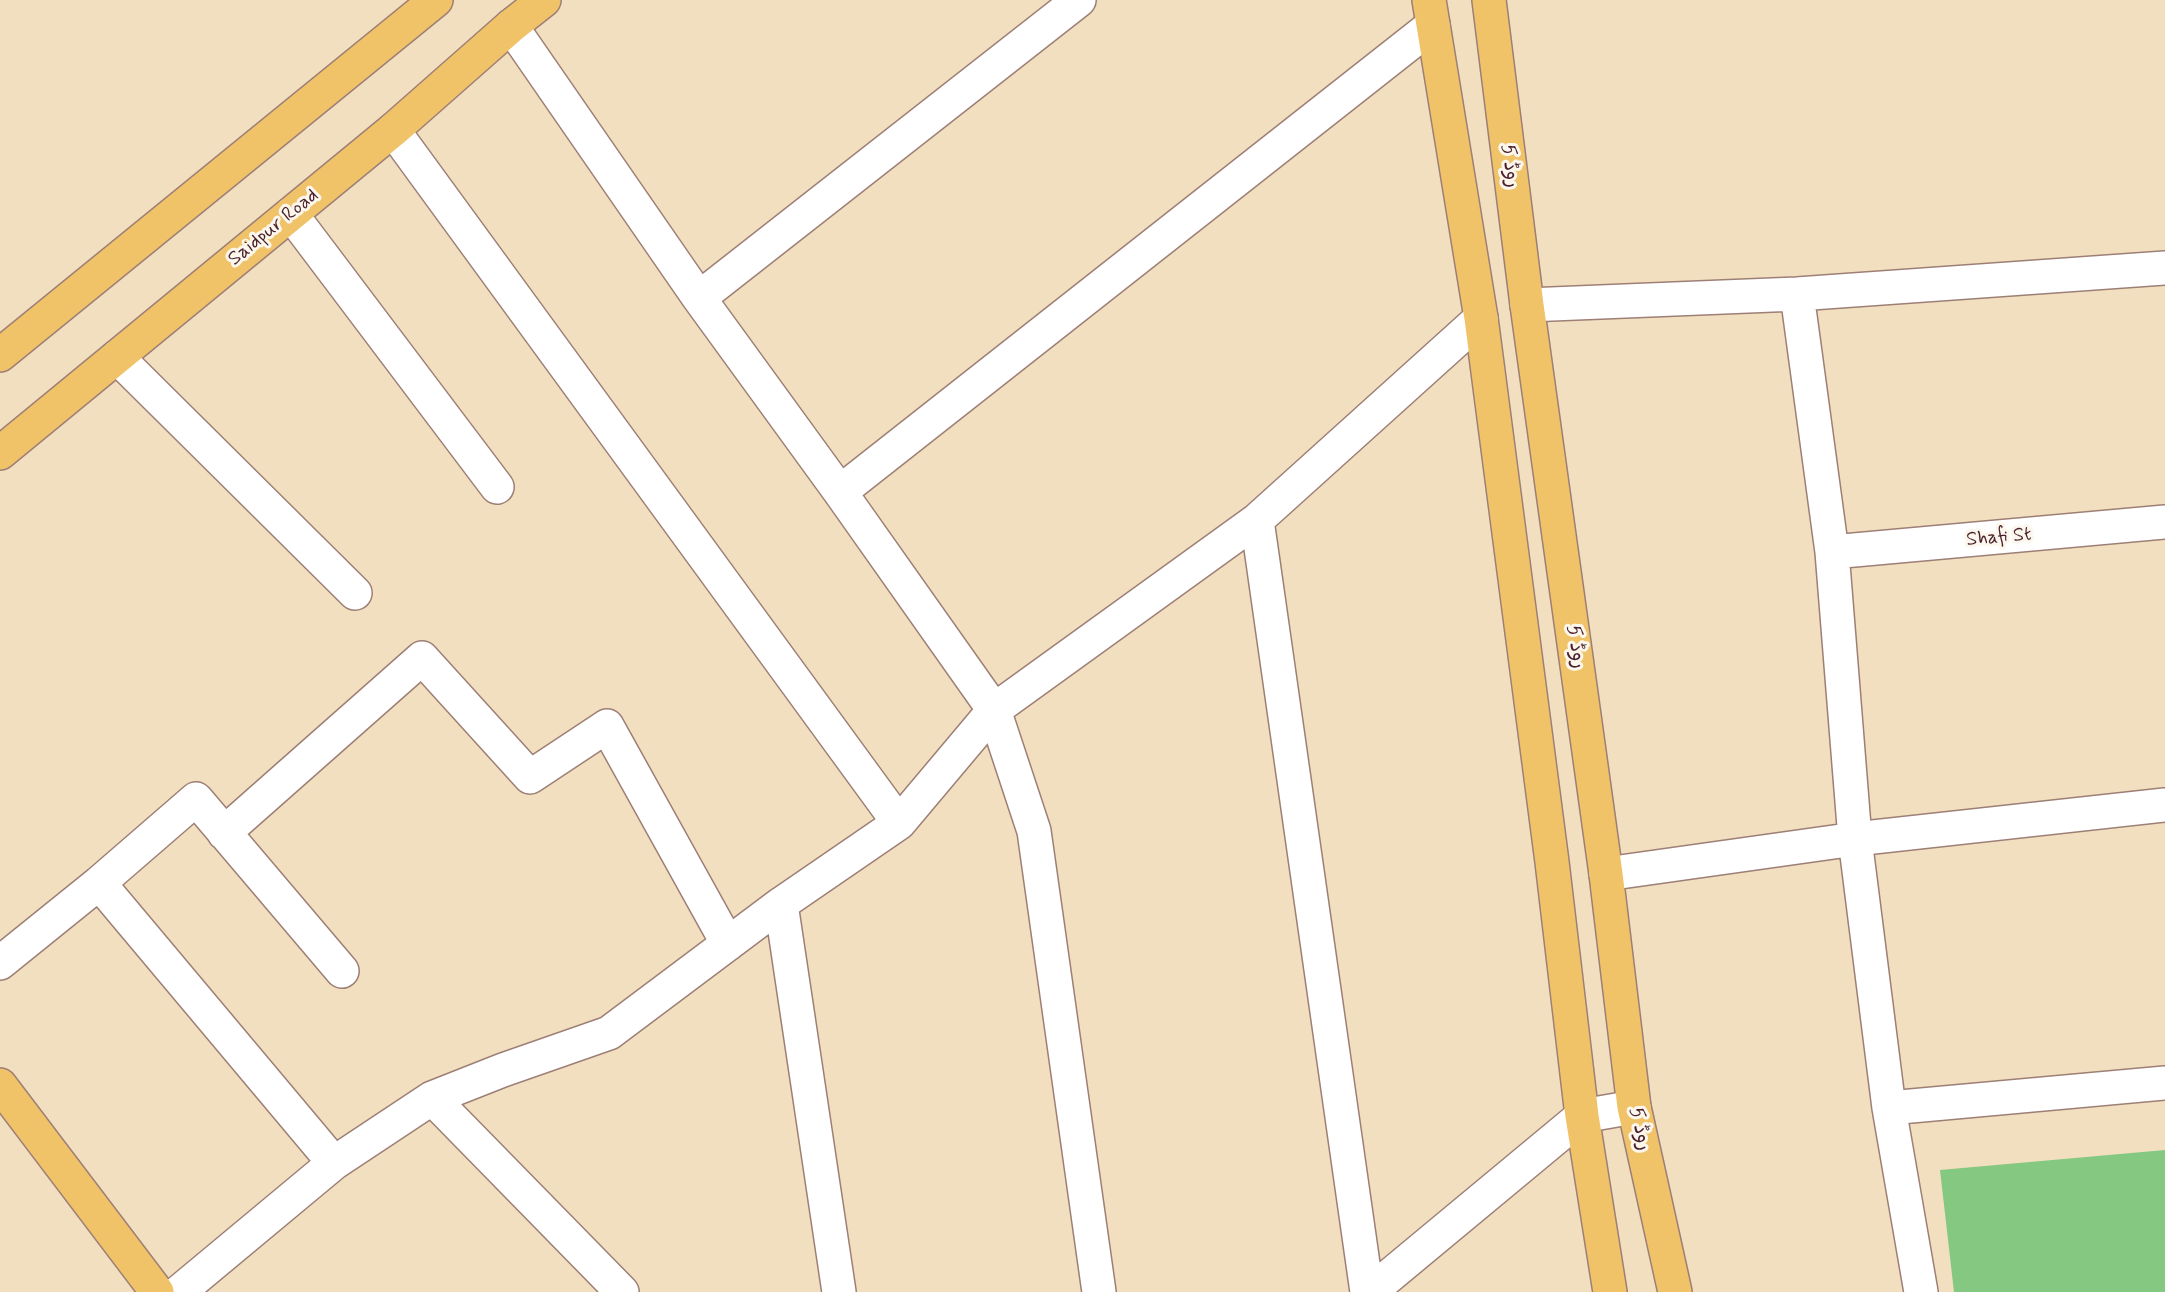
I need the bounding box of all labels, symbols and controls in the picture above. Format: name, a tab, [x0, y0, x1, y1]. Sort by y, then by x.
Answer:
street label: روڈ 5	[1494, 143, 1524, 189]
street label: Saidpur Road	[224, 184, 324, 272]
street label: Shafi St	[1965, 523, 2033, 553]
street label: روڈ 5	[1560, 624, 1590, 670]
street label: روڈ 5	[1623, 1105, 1655, 1153]

